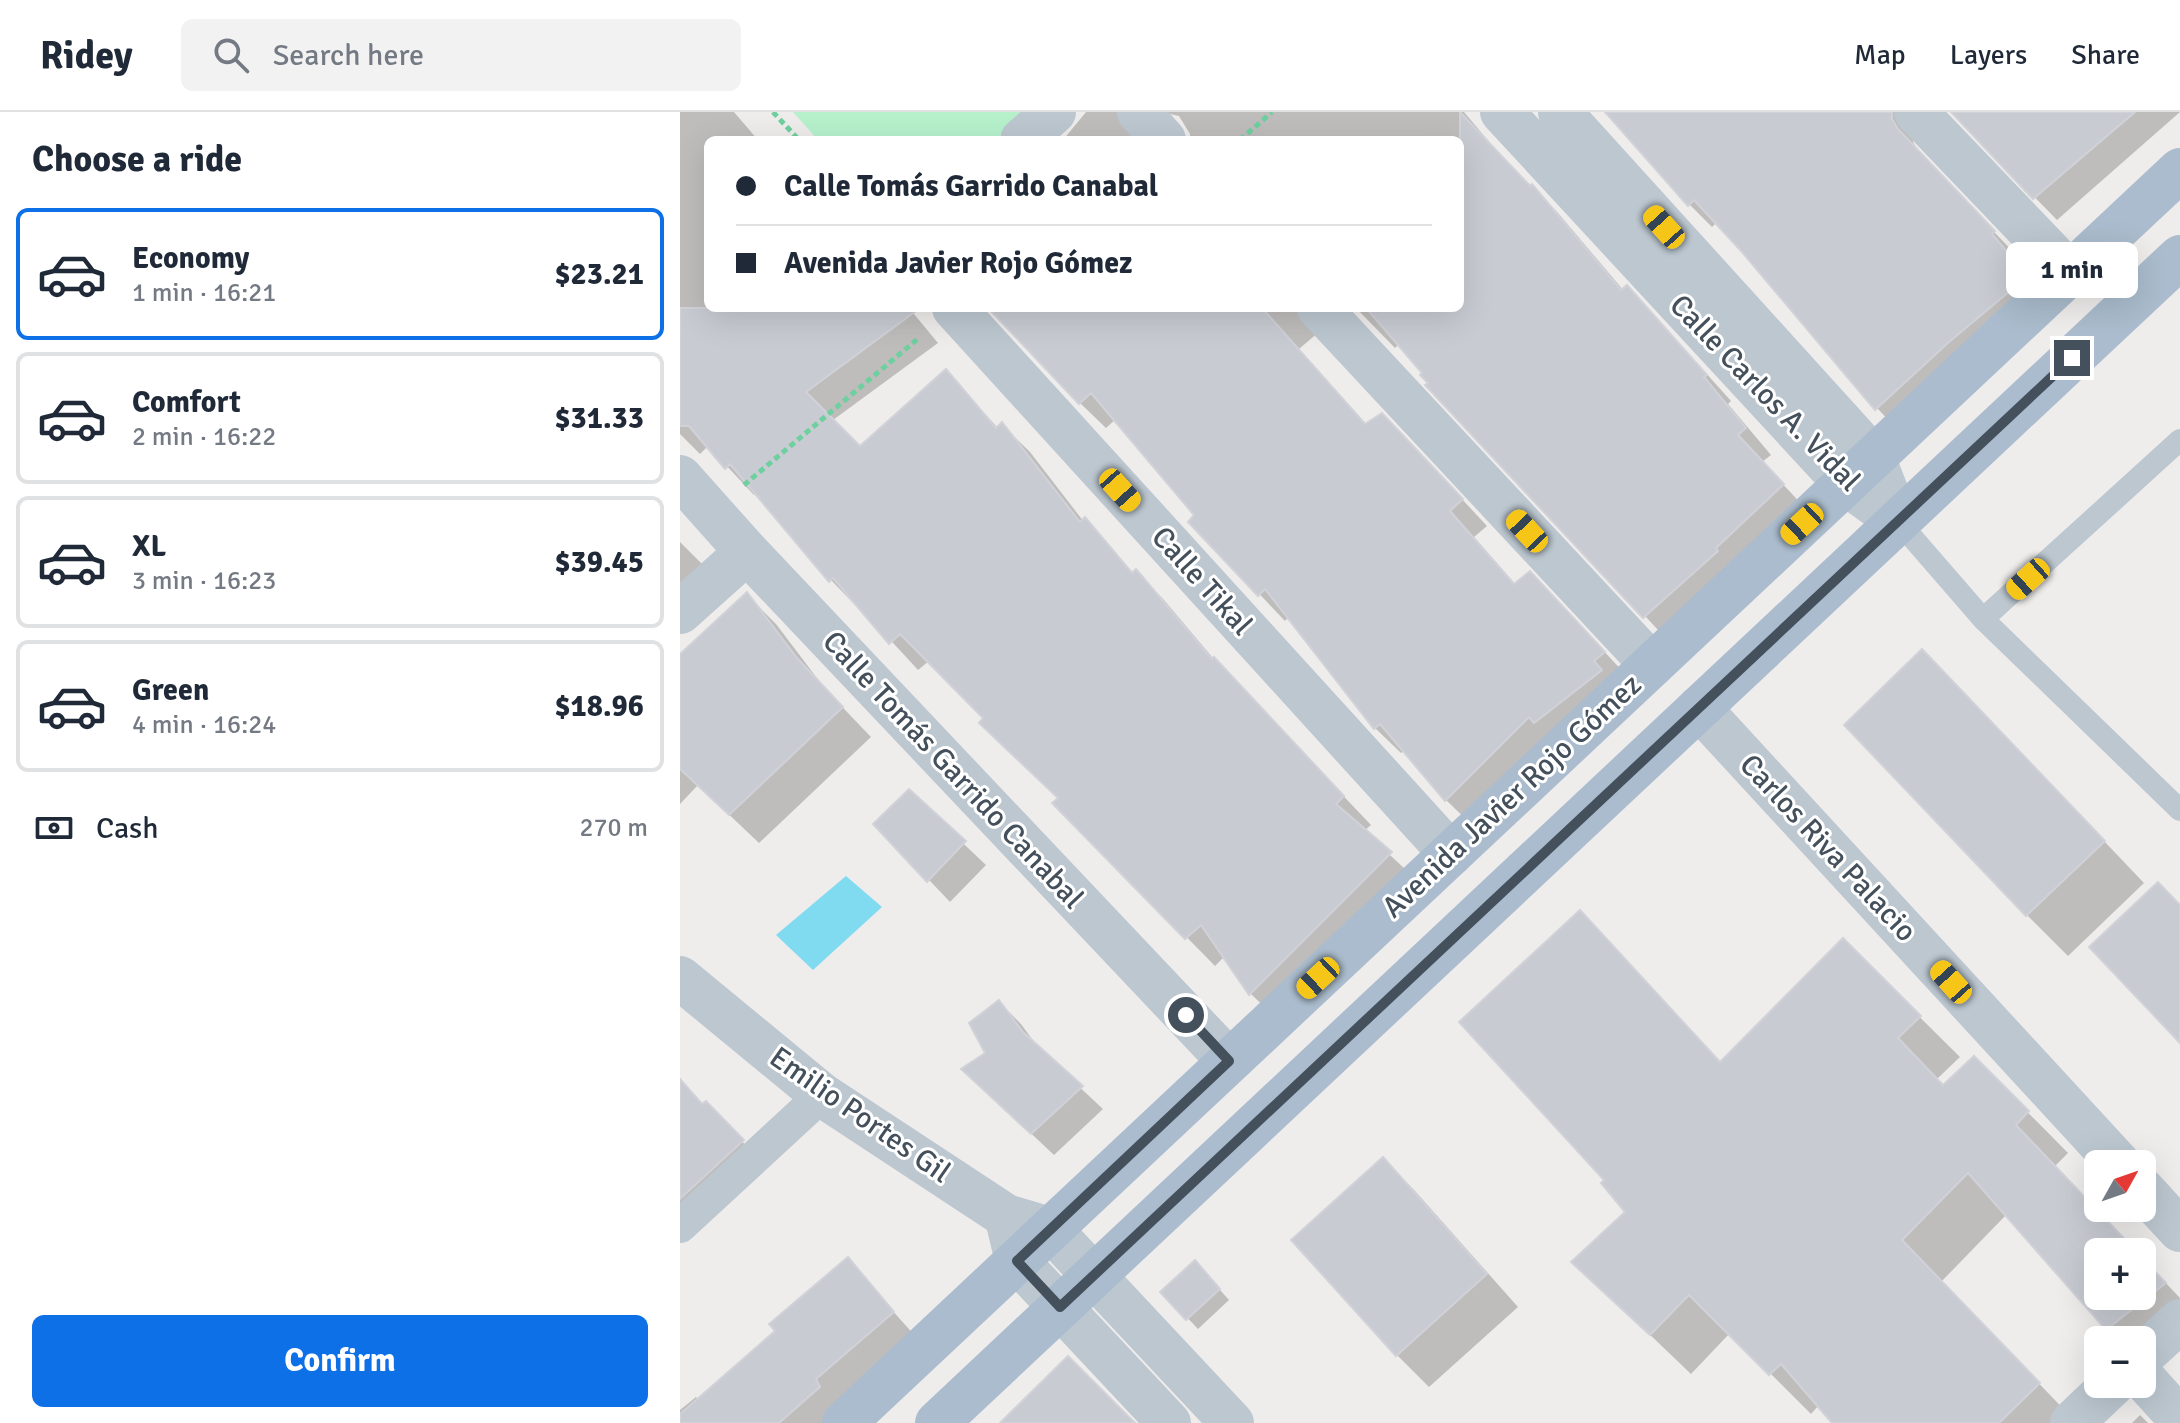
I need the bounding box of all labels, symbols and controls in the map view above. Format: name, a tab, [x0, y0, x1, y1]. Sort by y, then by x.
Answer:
search box	[181, 19, 741, 91]
text: Ridey	[40, 32, 133, 79]
icon: search	[209, 33, 253, 77]
text: Search here	[273, 37, 424, 74]
text: Map	[1854, 38, 1906, 72]
text: Layers	[1950, 38, 2027, 72]
text: Share	[2071, 38, 2140, 72]
text: Choose a ride	[32, 137, 242, 182]
text: Calle Tomás Garrido Canabal	[784, 168, 1158, 205]
car	[1639, 201, 1689, 253]
icon: car	[36, 238, 108, 310]
text: Economy	[132, 240, 249, 277]
callout: 1 min	[2006, 242, 2138, 298]
text: Avenida Javier Rojo Gómez	[784, 245, 1133, 282]
text: 1 min	[2041, 254, 2103, 286]
text: $23.21	[554, 256, 644, 293]
text: 1 min · 16:21	[132, 277, 276, 309]
street label: Calle Carlos A. Vidal	[1662, 287, 1868, 499]
route end	[2054, 340, 2090, 376]
icon: car	[36, 382, 108, 454]
text: Comfort	[132, 384, 241, 421]
text: $31.33	[554, 400, 644, 437]
text: 2 min · 16:22	[132, 421, 276, 453]
car	[1095, 464, 1145, 516]
car	[1776, 499, 1828, 549]
car	[1502, 505, 1552, 557]
street label: Calle Tikal	[1144, 519, 1260, 643]
icon: car	[36, 526, 108, 598]
text: XL	[132, 528, 166, 565]
text: $39.45	[554, 544, 644, 581]
car	[2002, 554, 2054, 604]
text: 3 min · 16:23	[132, 565, 276, 597]
street label: Calle Tomás Garrido Canabal	[815, 623, 1091, 917]
street label: Avenida Javier Rojo Gómez	[1375, 666, 1649, 926]
icon: car	[36, 670, 108, 742]
text: Green	[132, 672, 209, 709]
text: $18.96	[554, 688, 644, 725]
text: 4 min · 16:24	[132, 709, 276, 741]
street label: Carlos Riva Palacio	[1732, 747, 1924, 949]
icon: cash	[32, 806, 76, 850]
text: Cash	[96, 810, 159, 847]
text: 270 m	[579, 812, 648, 844]
car	[1292, 953, 1344, 1003]
car	[1926, 956, 1976, 1008]
route start	[1168, 997, 1204, 1033]
street label: Emilio Portes Gil	[762, 1039, 958, 1191]
north arrow	[2084, 1150, 2156, 1222]
map controls	[2084, 1150, 2156, 1398]
button: +	[2084, 1238, 2156, 1310]
button: Confirm	[32, 1315, 648, 1407]
button: −	[2084, 1326, 2156, 1398]

